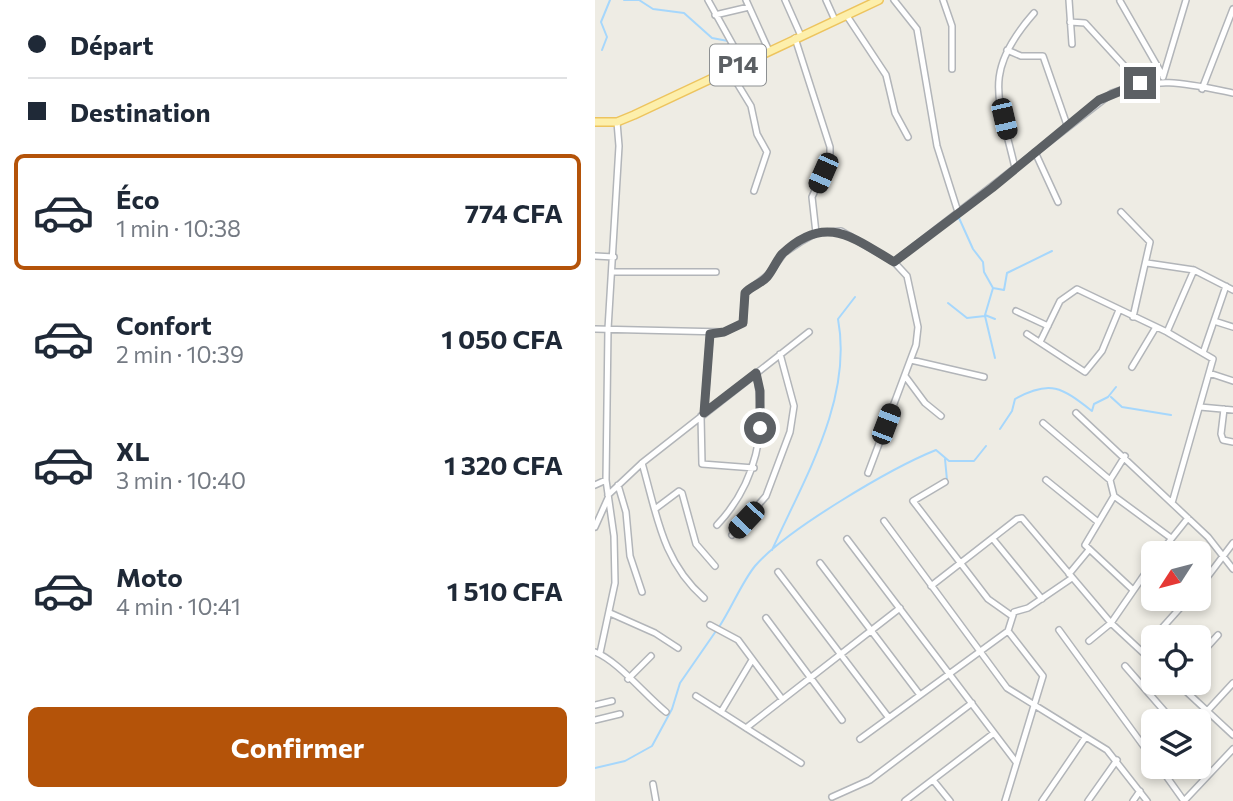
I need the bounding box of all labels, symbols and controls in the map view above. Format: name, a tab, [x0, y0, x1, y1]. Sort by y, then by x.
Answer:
text: Départ	[70, 29, 154, 60]
road number: P14	[710, 44, 766, 86]
route end	[1124, 67, 1156, 99]
text: Destination	[70, 96, 211, 127]
car	[990, 96, 1019, 142]
car	[805, 150, 842, 196]
icon: car	[32, 181, 95, 244]
text: Éco	[116, 183, 160, 214]
text: 774 CFA	[465, 197, 563, 228]
text: 1 min · 10:38	[116, 214, 241, 242]
icon: car	[32, 307, 95, 370]
text: Confort	[116, 309, 212, 340]
text: 1 050 CFA	[441, 323, 563, 354]
text: 2 min · 10:39	[116, 340, 244, 368]
car	[869, 401, 904, 447]
route start	[744, 412, 776, 444]
icon: car	[32, 433, 95, 496]
text: XL	[116, 435, 150, 466]
text: 1 320 CFA	[444, 449, 563, 480]
text: 3 min · 10:40	[116, 466, 246, 494]
car	[724, 497, 769, 543]
north arrow	[1141, 541, 1211, 611]
map controls	[1141, 541, 1211, 779]
icon: car	[32, 559, 95, 622]
text: Moto	[116, 561, 183, 592]
text: 1 510 CFA	[447, 575, 563, 606]
text: 4 min · 10:41	[116, 592, 241, 620]
button: locate	[1141, 625, 1211, 695]
button: Confirmer	[28, 707, 567, 787]
button: layers	[1141, 709, 1211, 779]

